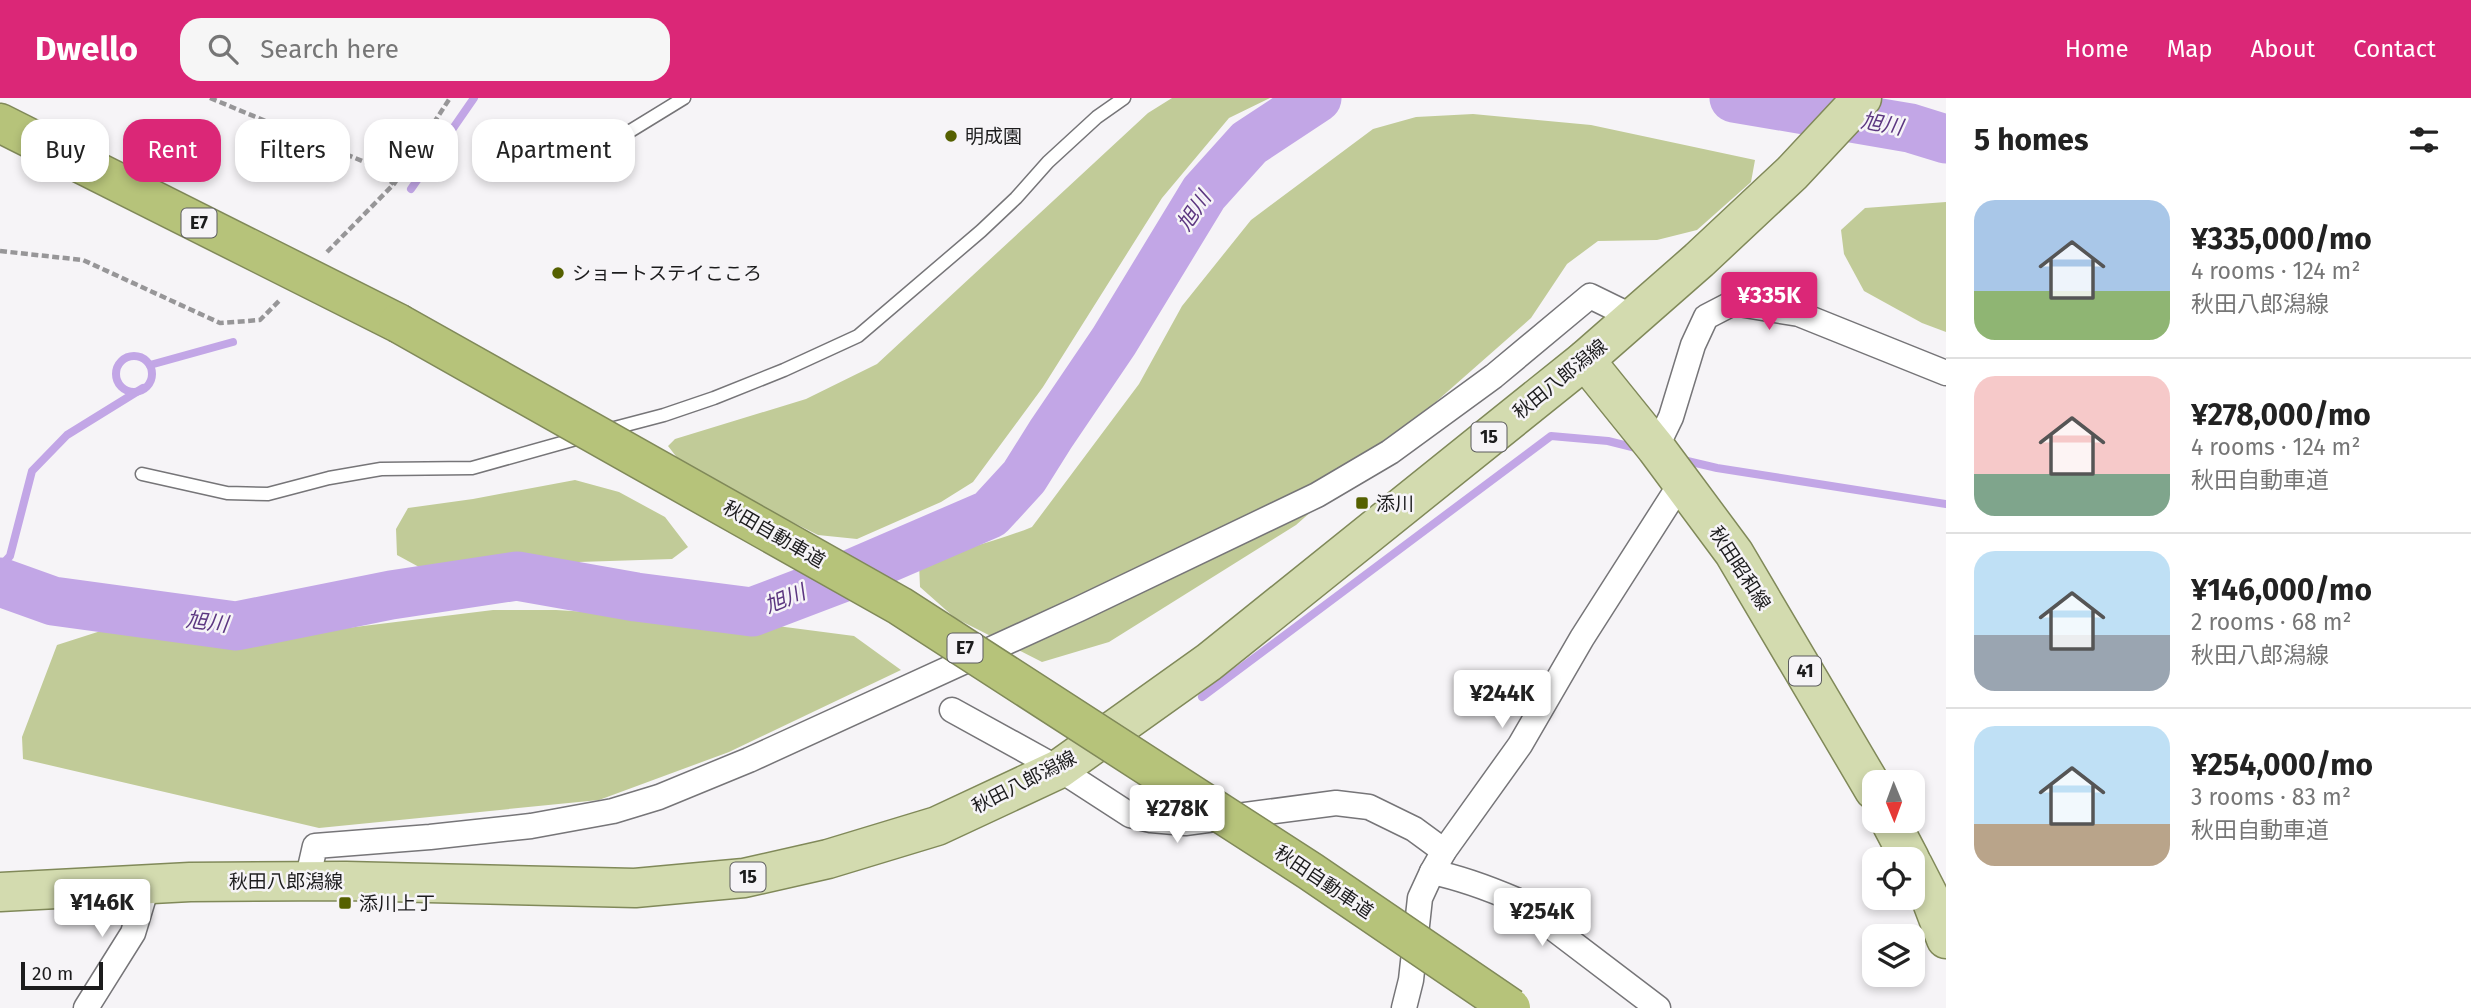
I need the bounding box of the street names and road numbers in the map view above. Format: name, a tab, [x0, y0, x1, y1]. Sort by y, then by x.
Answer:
road number: E7	[182, 208, 216, 238]
street label: 秋田八郎潟線	[1508, 334, 1612, 424]
road number: 15	[1472, 422, 1506, 452]
street label: 秋田自動車道	[719, 496, 829, 572]
street label: 秋田昭和線	[1704, 522, 1776, 614]
road number: E7	[948, 634, 982, 662]
road number: 41	[1789, 656, 1821, 686]
street label: 秋田八郎潟線	[968, 746, 1080, 818]
street label: 秋田自動車道	[1270, 841, 1378, 923]
road number: 15	[730, 862, 766, 892]
street label: 秋田八郎潟線	[229, 870, 343, 893]

